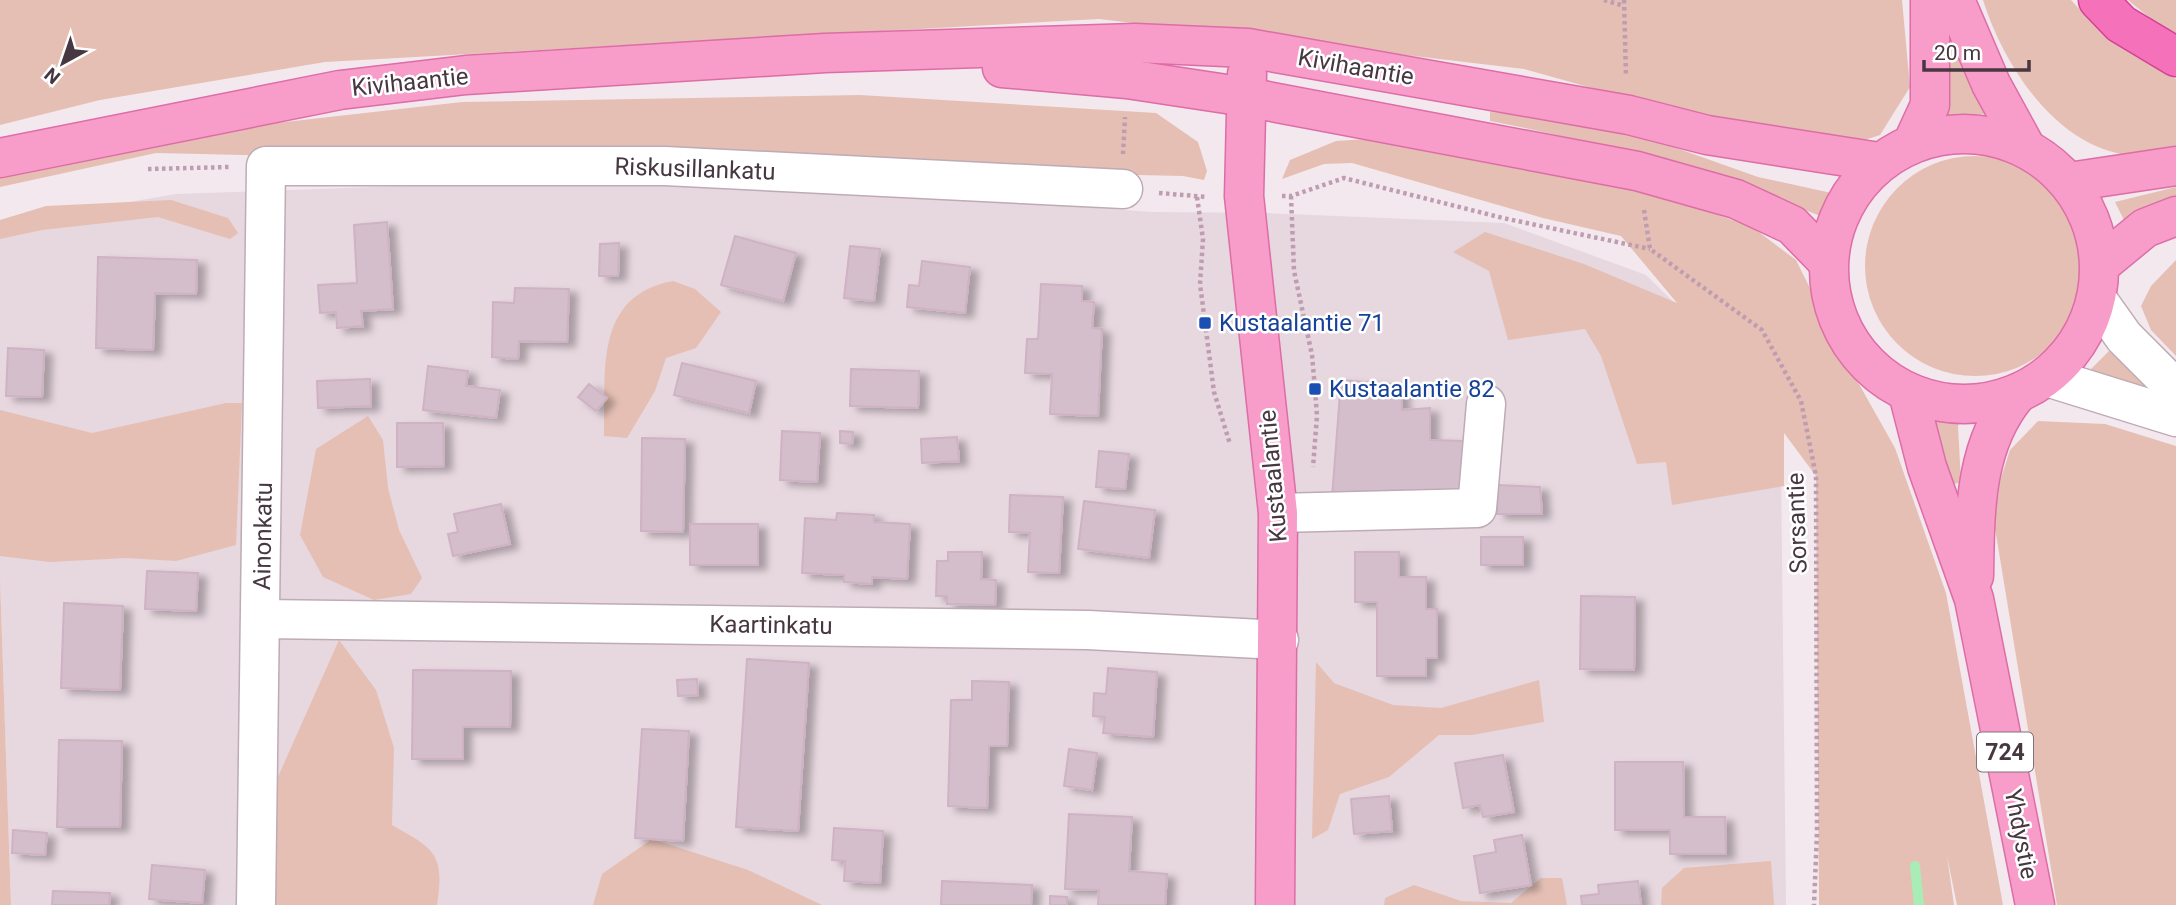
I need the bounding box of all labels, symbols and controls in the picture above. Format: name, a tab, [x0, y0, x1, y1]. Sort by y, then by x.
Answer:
north arrow	[28, 28, 98, 98]
scale bar	[1924, 28, 2029, 72]
text: 20 m	[1934, 41, 1981, 65]
street label: Kivihaantie	[1296, 43, 1416, 91]
street label: Kivihaantie	[350, 62, 470, 102]
text: N	[40, 63, 65, 89]
street label: Riskusillankatu	[614, 152, 776, 186]
place label: Kustaalantie 71	[1219, 309, 1385, 337]
marker: Kustaalantie 71	[1197, 315, 1213, 331]
place label: Kustaalantie 82	[1329, 375, 1495, 403]
marker: Kustaalantie 82	[1307, 381, 1323, 397]
street label: Kustaalantie	[1253, 409, 1293, 543]
street label: Sorsantie	[1781, 472, 1813, 574]
street label: Ainonkatu	[248, 482, 278, 590]
street label: Kaartinkatu	[709, 610, 833, 640]
road number: 724	[1977, 732, 2033, 772]
street label: Yhdystie	[1999, 787, 2043, 881]

